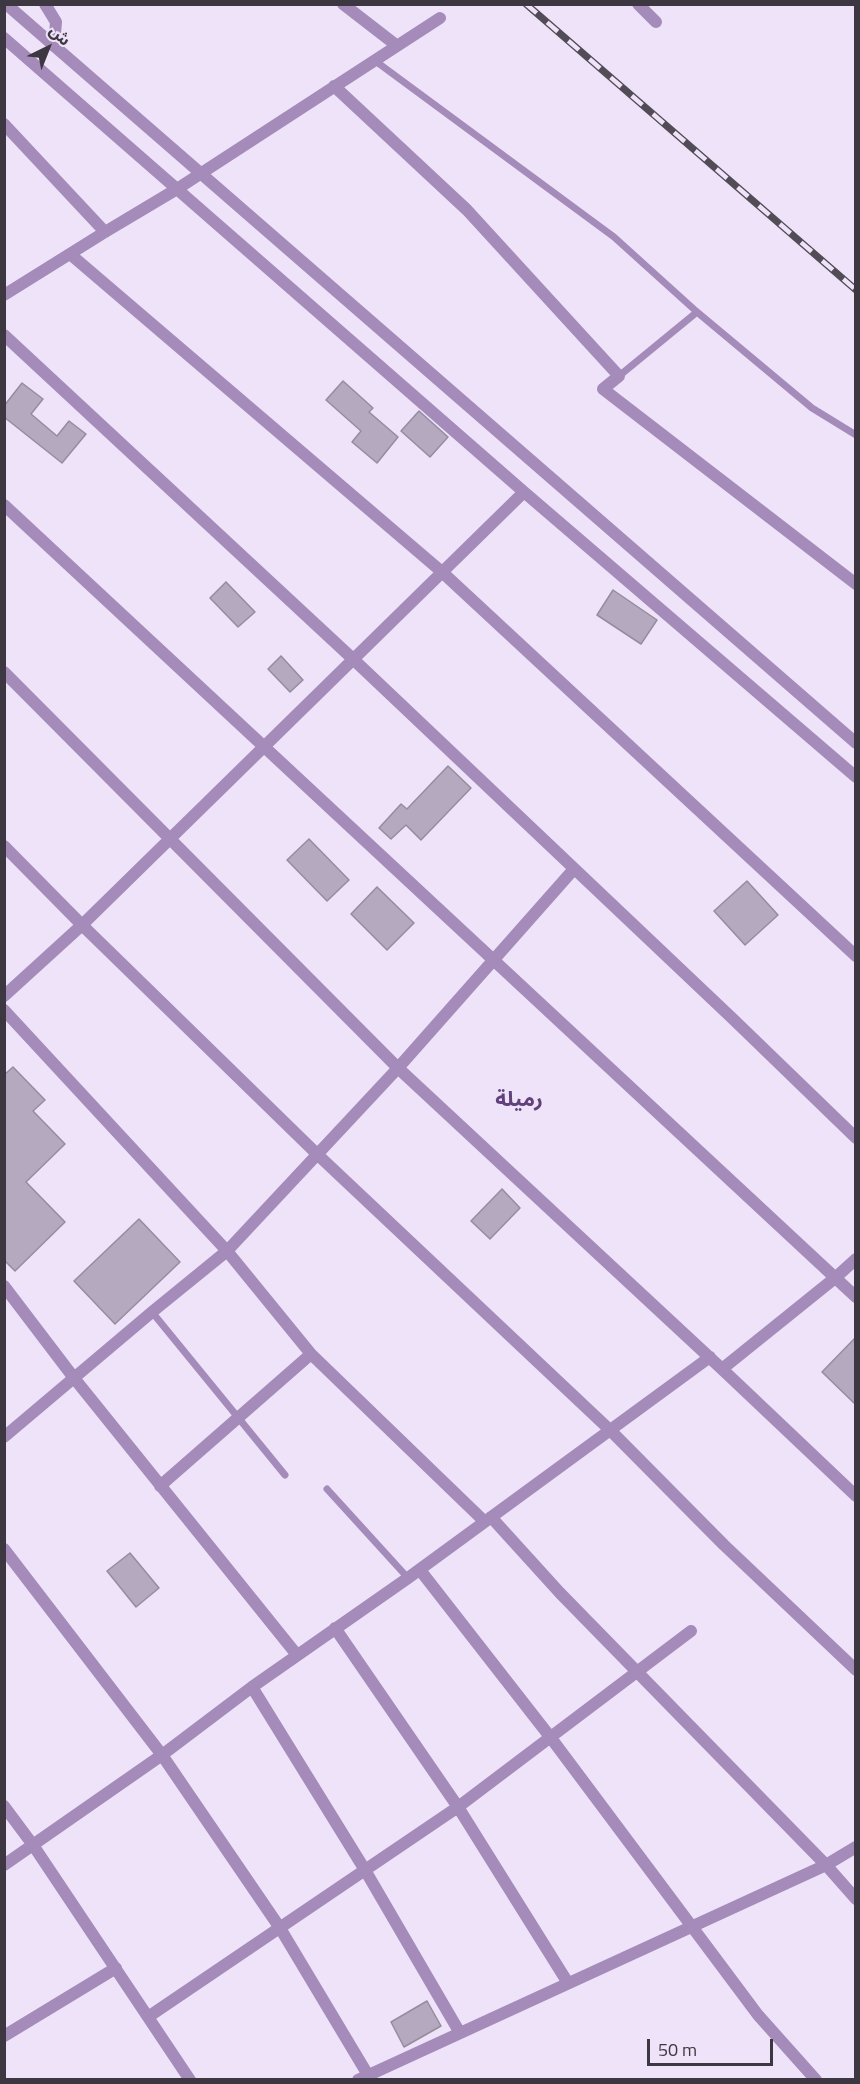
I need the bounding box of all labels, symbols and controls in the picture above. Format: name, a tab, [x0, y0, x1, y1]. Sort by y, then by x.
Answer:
north arrow	[18, 18, 78, 78]
text: ش	[44, 19, 76, 51]
district label: رميلة	[495, 1088, 543, 1114]
scale bar	[650, 2027, 776, 2065]
text: 50 m	[658, 2036, 697, 2063]

